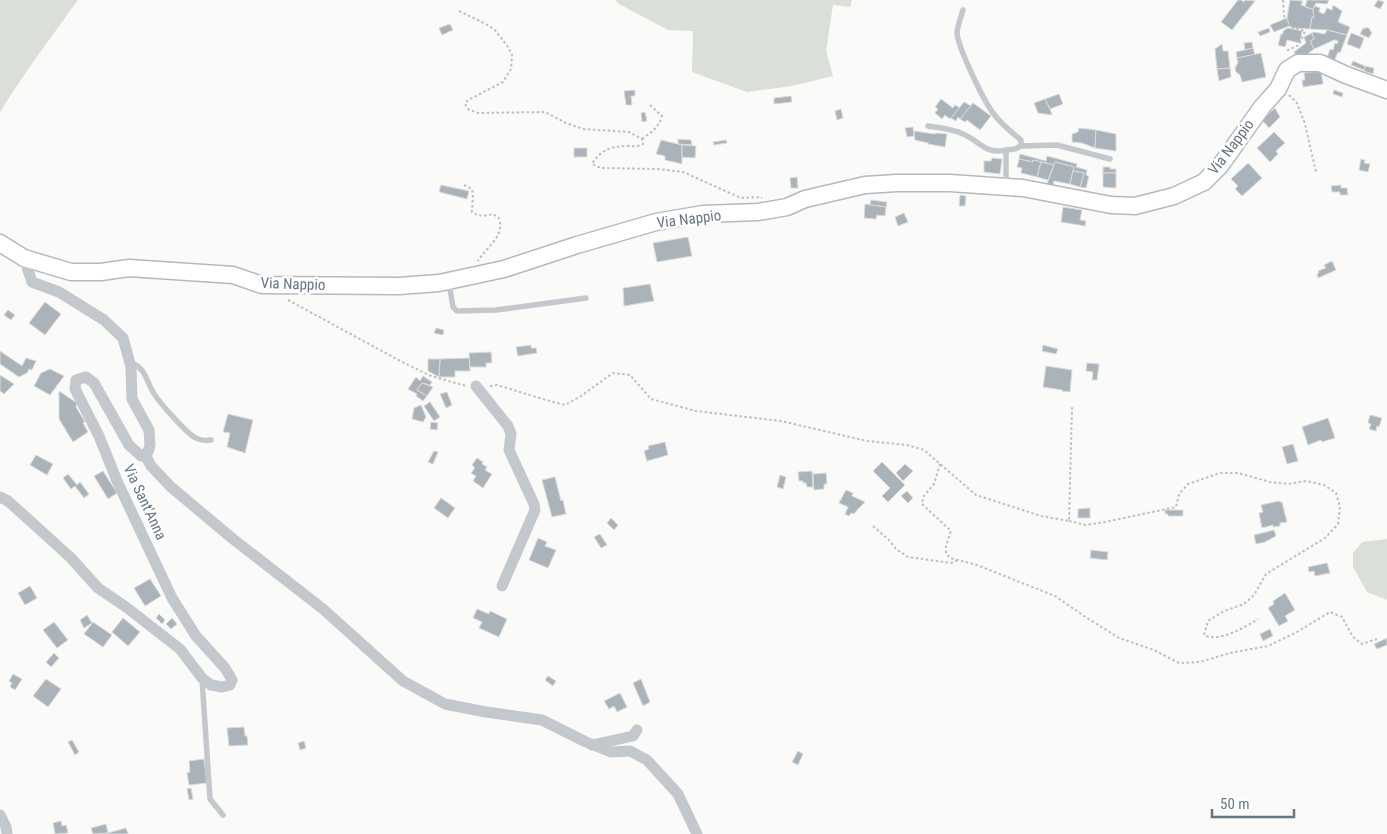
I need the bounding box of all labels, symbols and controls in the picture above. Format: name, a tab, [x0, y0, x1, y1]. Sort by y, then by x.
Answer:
street label: Via Nappio	[1204, 116, 1258, 178]
street label: Via Nappio	[656, 206, 722, 232]
street label: Via Nappio	[260, 274, 326, 294]
street label: Via Sant'Anna	[120, 461, 170, 543]
scale bar	[1212, 786, 1294, 818]
text: 50 m	[1220, 795, 1250, 813]

